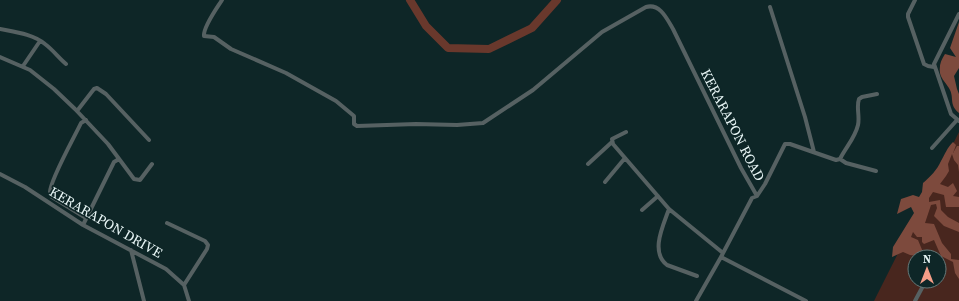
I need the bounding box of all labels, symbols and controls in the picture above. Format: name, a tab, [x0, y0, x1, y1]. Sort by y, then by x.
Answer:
street label: KERARAPON ROAD	[696, 66, 770, 185]
street label: KERARAPON DRIVE	[46, 181, 166, 263]
north arrow	[907, 249, 947, 289]
text: N	[923, 252, 931, 267]

